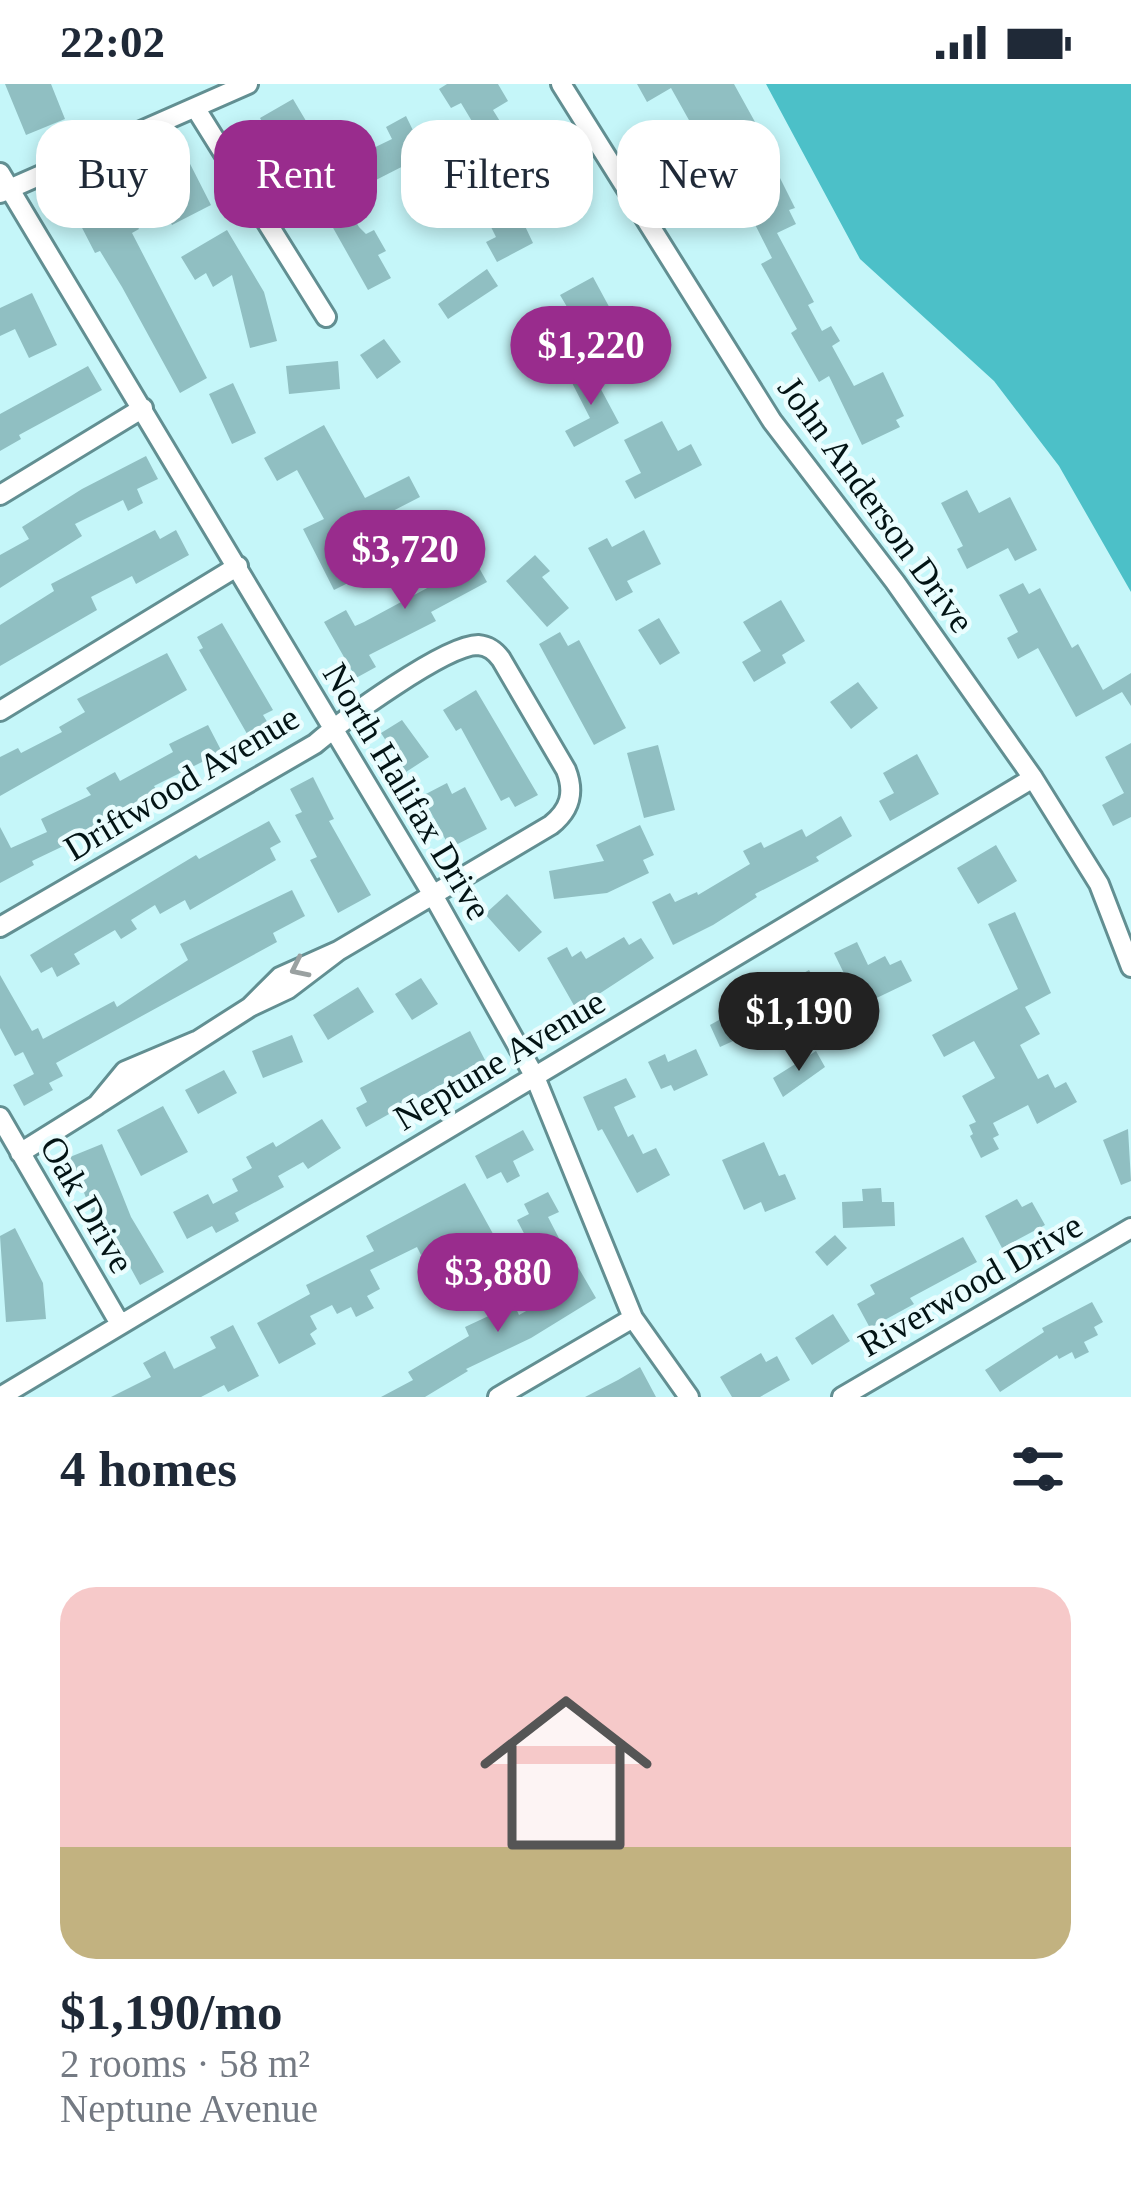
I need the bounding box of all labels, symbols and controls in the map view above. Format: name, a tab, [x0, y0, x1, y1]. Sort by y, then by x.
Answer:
text: 22:02	[60, 17, 165, 67]
chip: Buy	[36, 120, 190, 228]
chip: Rent	[214, 120, 377, 228]
chip: Filters	[401, 120, 593, 228]
chip: New	[617, 120, 780, 228]
pin: $1,220	[493, 306, 689, 408]
text: $1,220	[537, 323, 645, 366]
street label: John Anderson Drive	[770, 369, 982, 640]
pin: $3,720	[307, 510, 503, 612]
text: $3,720	[351, 527, 459, 570]
street label: North Halifax Drive	[315, 656, 499, 927]
street label: Driftwood Avenue	[57, 697, 306, 869]
one-way arrow	[290, 954, 311, 977]
pin: $1,190	[701, 972, 897, 1074]
street label: Neptune Avenue	[387, 981, 612, 1138]
text: $1,190	[745, 989, 853, 1032]
street label: Oak Drive	[32, 1129, 142, 1280]
street label: Riverwood Drive	[852, 1205, 1089, 1365]
pin: $3,880	[400, 1233, 596, 1335]
text: $3,880	[444, 1250, 552, 1293]
icon: filters	[1005, 1436, 1071, 1502]
text: 4 homes	[60, 1441, 237, 1497]
icon: home	[458, 1665, 674, 1881]
text: $1,190/mo	[60, 1984, 282, 2040]
text: 2 rooms · 58 m²	[60, 2042, 310, 2085]
text: Neptune Avenue	[60, 2087, 318, 2130]

